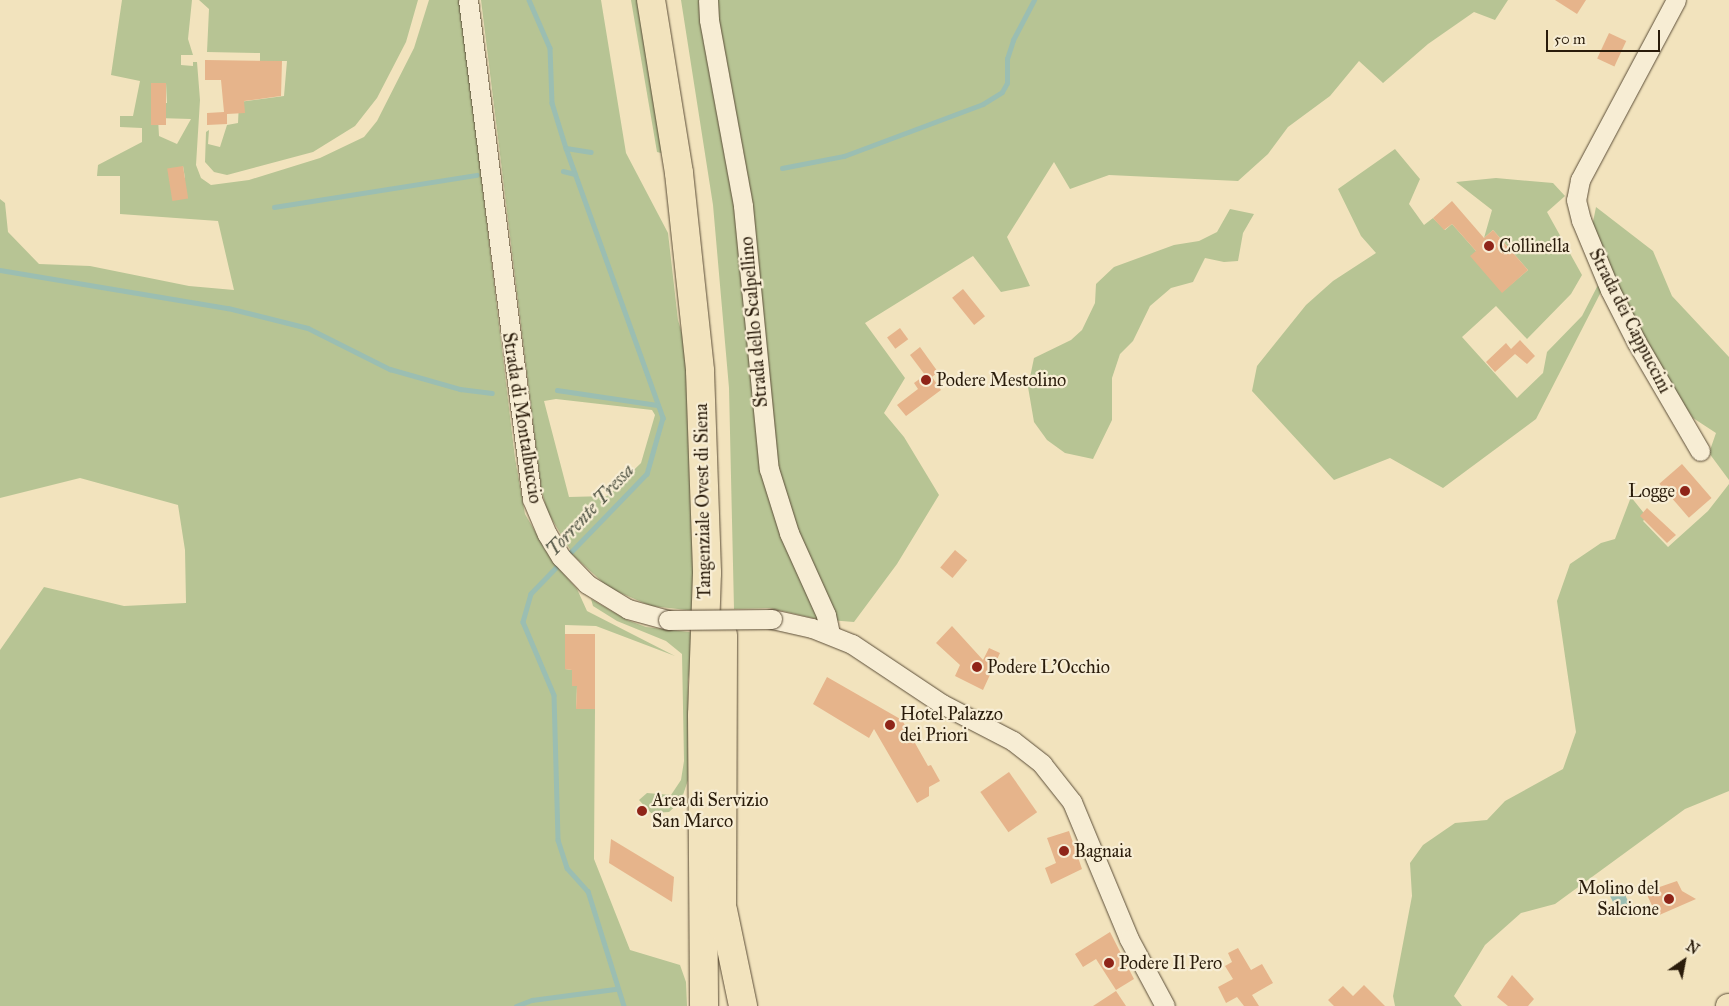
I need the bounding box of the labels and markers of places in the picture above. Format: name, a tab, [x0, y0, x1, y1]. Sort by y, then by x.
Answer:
place label: Collinella	[1499, 235, 1570, 257]
marker: Collinella	[1483, 240, 1495, 252]
place label: Podere Mestolino	[936, 369, 1066, 391]
marker: Podere Mestolino	[920, 374, 932, 386]
place label: Logge	[1628, 480, 1675, 502]
marker: Logge	[1679, 485, 1691, 497]
place label: Podere L'Occhio	[987, 656, 1110, 678]
marker: Podere L'Occhio	[971, 661, 983, 673]
place label: Hotel Palazzo dei Priori	[900, 704, 1003, 746]
marker: Hotel Palazzo dei Priori	[884, 719, 896, 731]
place label: Area di Servizio San Marco	[652, 790, 768, 832]
marker: Area di Servizio San Marco	[636, 805, 648, 817]
place label: Bagnaia	[1074, 840, 1132, 862]
marker: Bagnaia	[1058, 845, 1070, 857]
place label: Molino del Salcione	[1577, 878, 1659, 921]
marker: Molino del Salcione	[1663, 893, 1675, 905]
place label: Podere Il Pero	[1119, 952, 1222, 974]
marker: Podere Il Pero	[1103, 957, 1115, 969]

